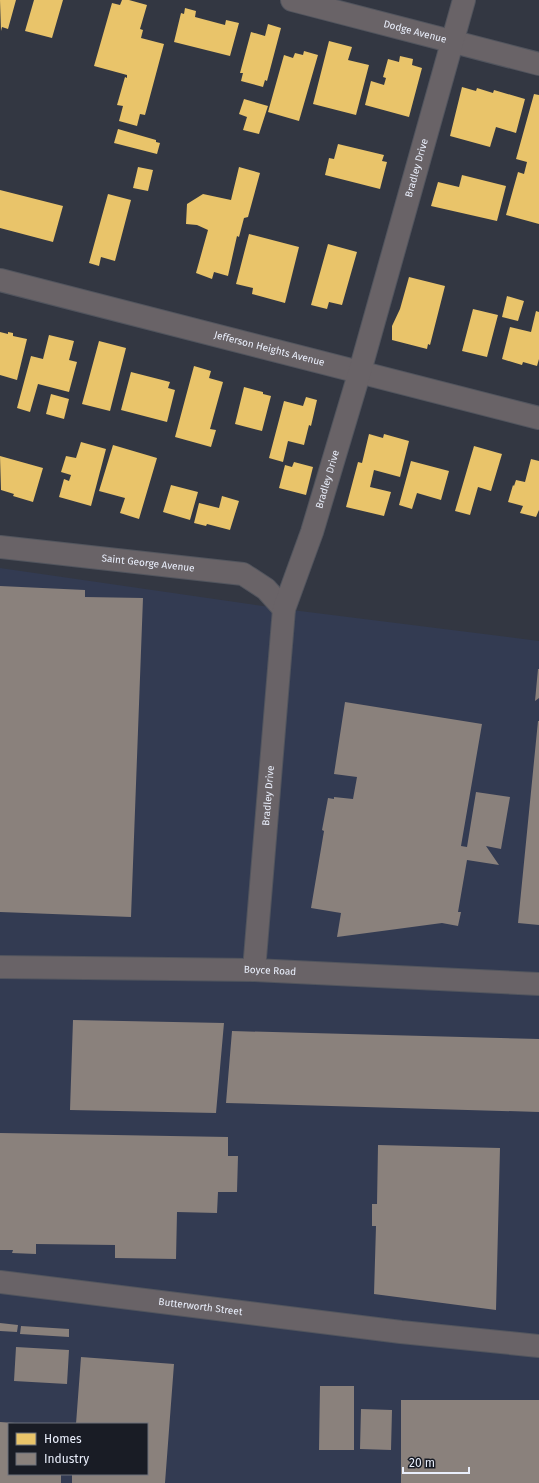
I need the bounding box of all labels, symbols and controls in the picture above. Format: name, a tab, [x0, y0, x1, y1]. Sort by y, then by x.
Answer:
street label: Dodge Avenue	[382, 18, 448, 46]
street label: Bradley Drive	[403, 137, 431, 199]
street label: Jefferson Heights Avenue	[213, 329, 326, 369]
street label: Bradley Drive	[313, 449, 342, 510]
street label: Saint George Avenue	[101, 552, 195, 575]
street label: Bradley Drive	[260, 765, 277, 826]
street label: Boyce Road	[244, 964, 297, 978]
street label: Butterworth Street	[158, 1296, 244, 1318]
legend	[8, 1423, 148, 1475]
text: Homes	[44, 1432, 82, 1446]
scale bar	[403, 1449, 469, 1475]
text: Industry	[44, 1452, 89, 1466]
text: 20 m	[409, 1456, 435, 1470]

